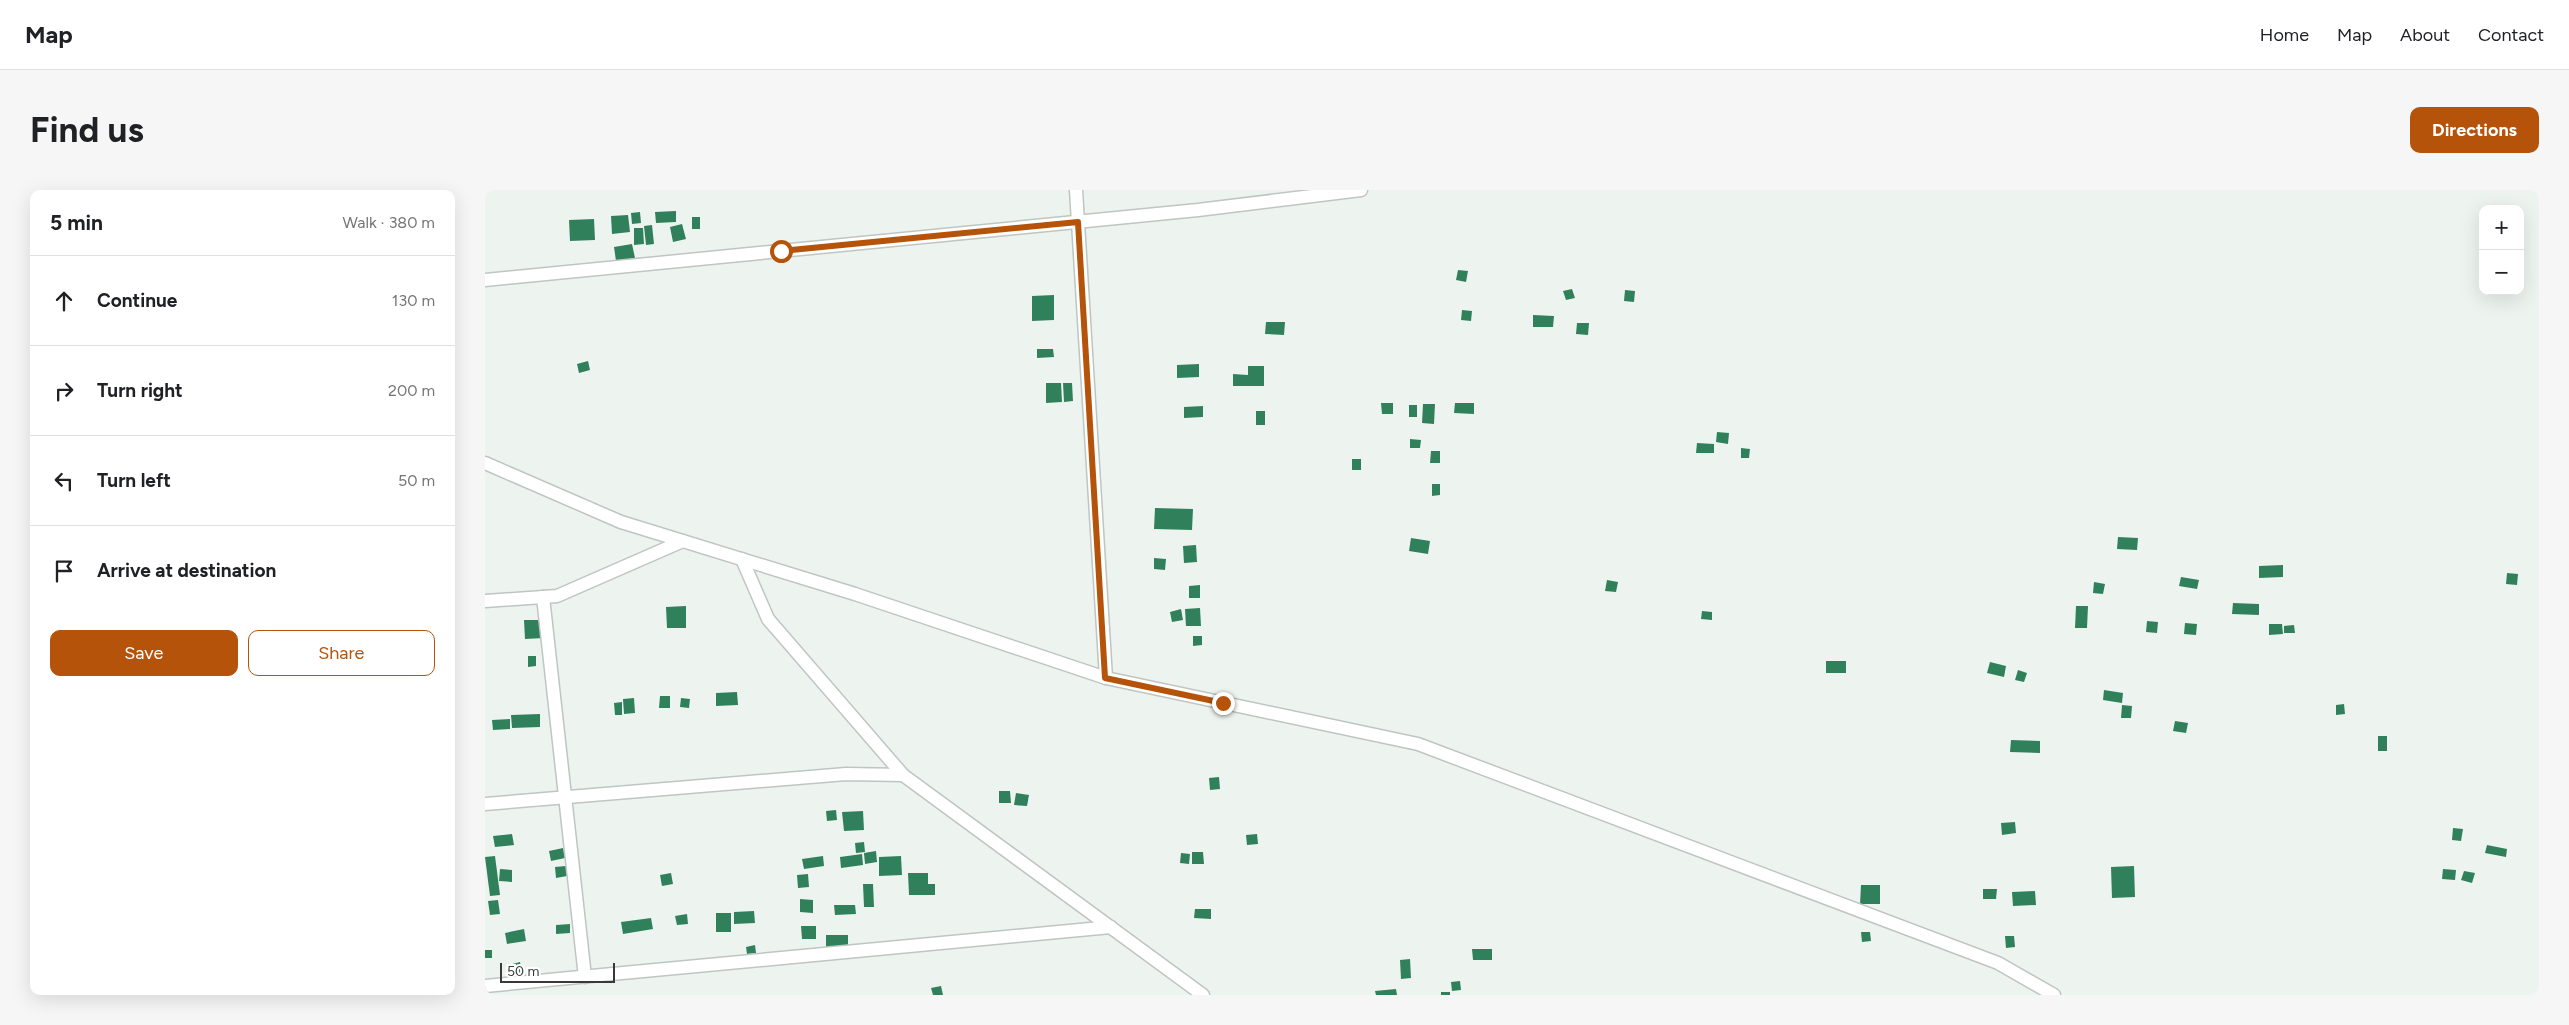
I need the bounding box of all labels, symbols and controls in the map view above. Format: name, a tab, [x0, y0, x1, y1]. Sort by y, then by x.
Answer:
text: Map	[25, 20, 73, 49]
text: Home	[2260, 24, 2309, 46]
text: Map	[2337, 24, 2372, 46]
text: About	[2400, 24, 2450, 46]
text: Contact	[2478, 24, 2544, 46]
button: Directions	[2410, 107, 2539, 153]
text: Find us	[30, 109, 144, 151]
map controls	[2479, 205, 2524, 295]
button: +	[2479, 205, 2524, 250]
text: 5 min	[50, 210, 103, 235]
text: Walk · 380 m	[343, 213, 435, 232]
route start	[770, 240, 793, 263]
button: −	[2479, 250, 2524, 295]
icon: ahead	[50, 287, 78, 315]
text: Continue	[97, 289, 177, 312]
text: 130 m	[392, 291, 435, 310]
icon: right	[50, 377, 78, 405]
text: Turn right	[97, 379, 183, 402]
text: 200 m	[388, 381, 435, 400]
icon: left	[50, 467, 78, 495]
text: Turn left	[97, 469, 171, 492]
text: 50 m	[398, 471, 435, 490]
icon: arrive	[50, 557, 78, 585]
text: Arrive at destination	[97, 559, 276, 582]
button: Save	[50, 630, 238, 676]
button: Share	[248, 630, 435, 676]
route end	[1212, 692, 1235, 715]
scale bar	[500, 960, 615, 983]
text: 50 m	[507, 963, 539, 980]

